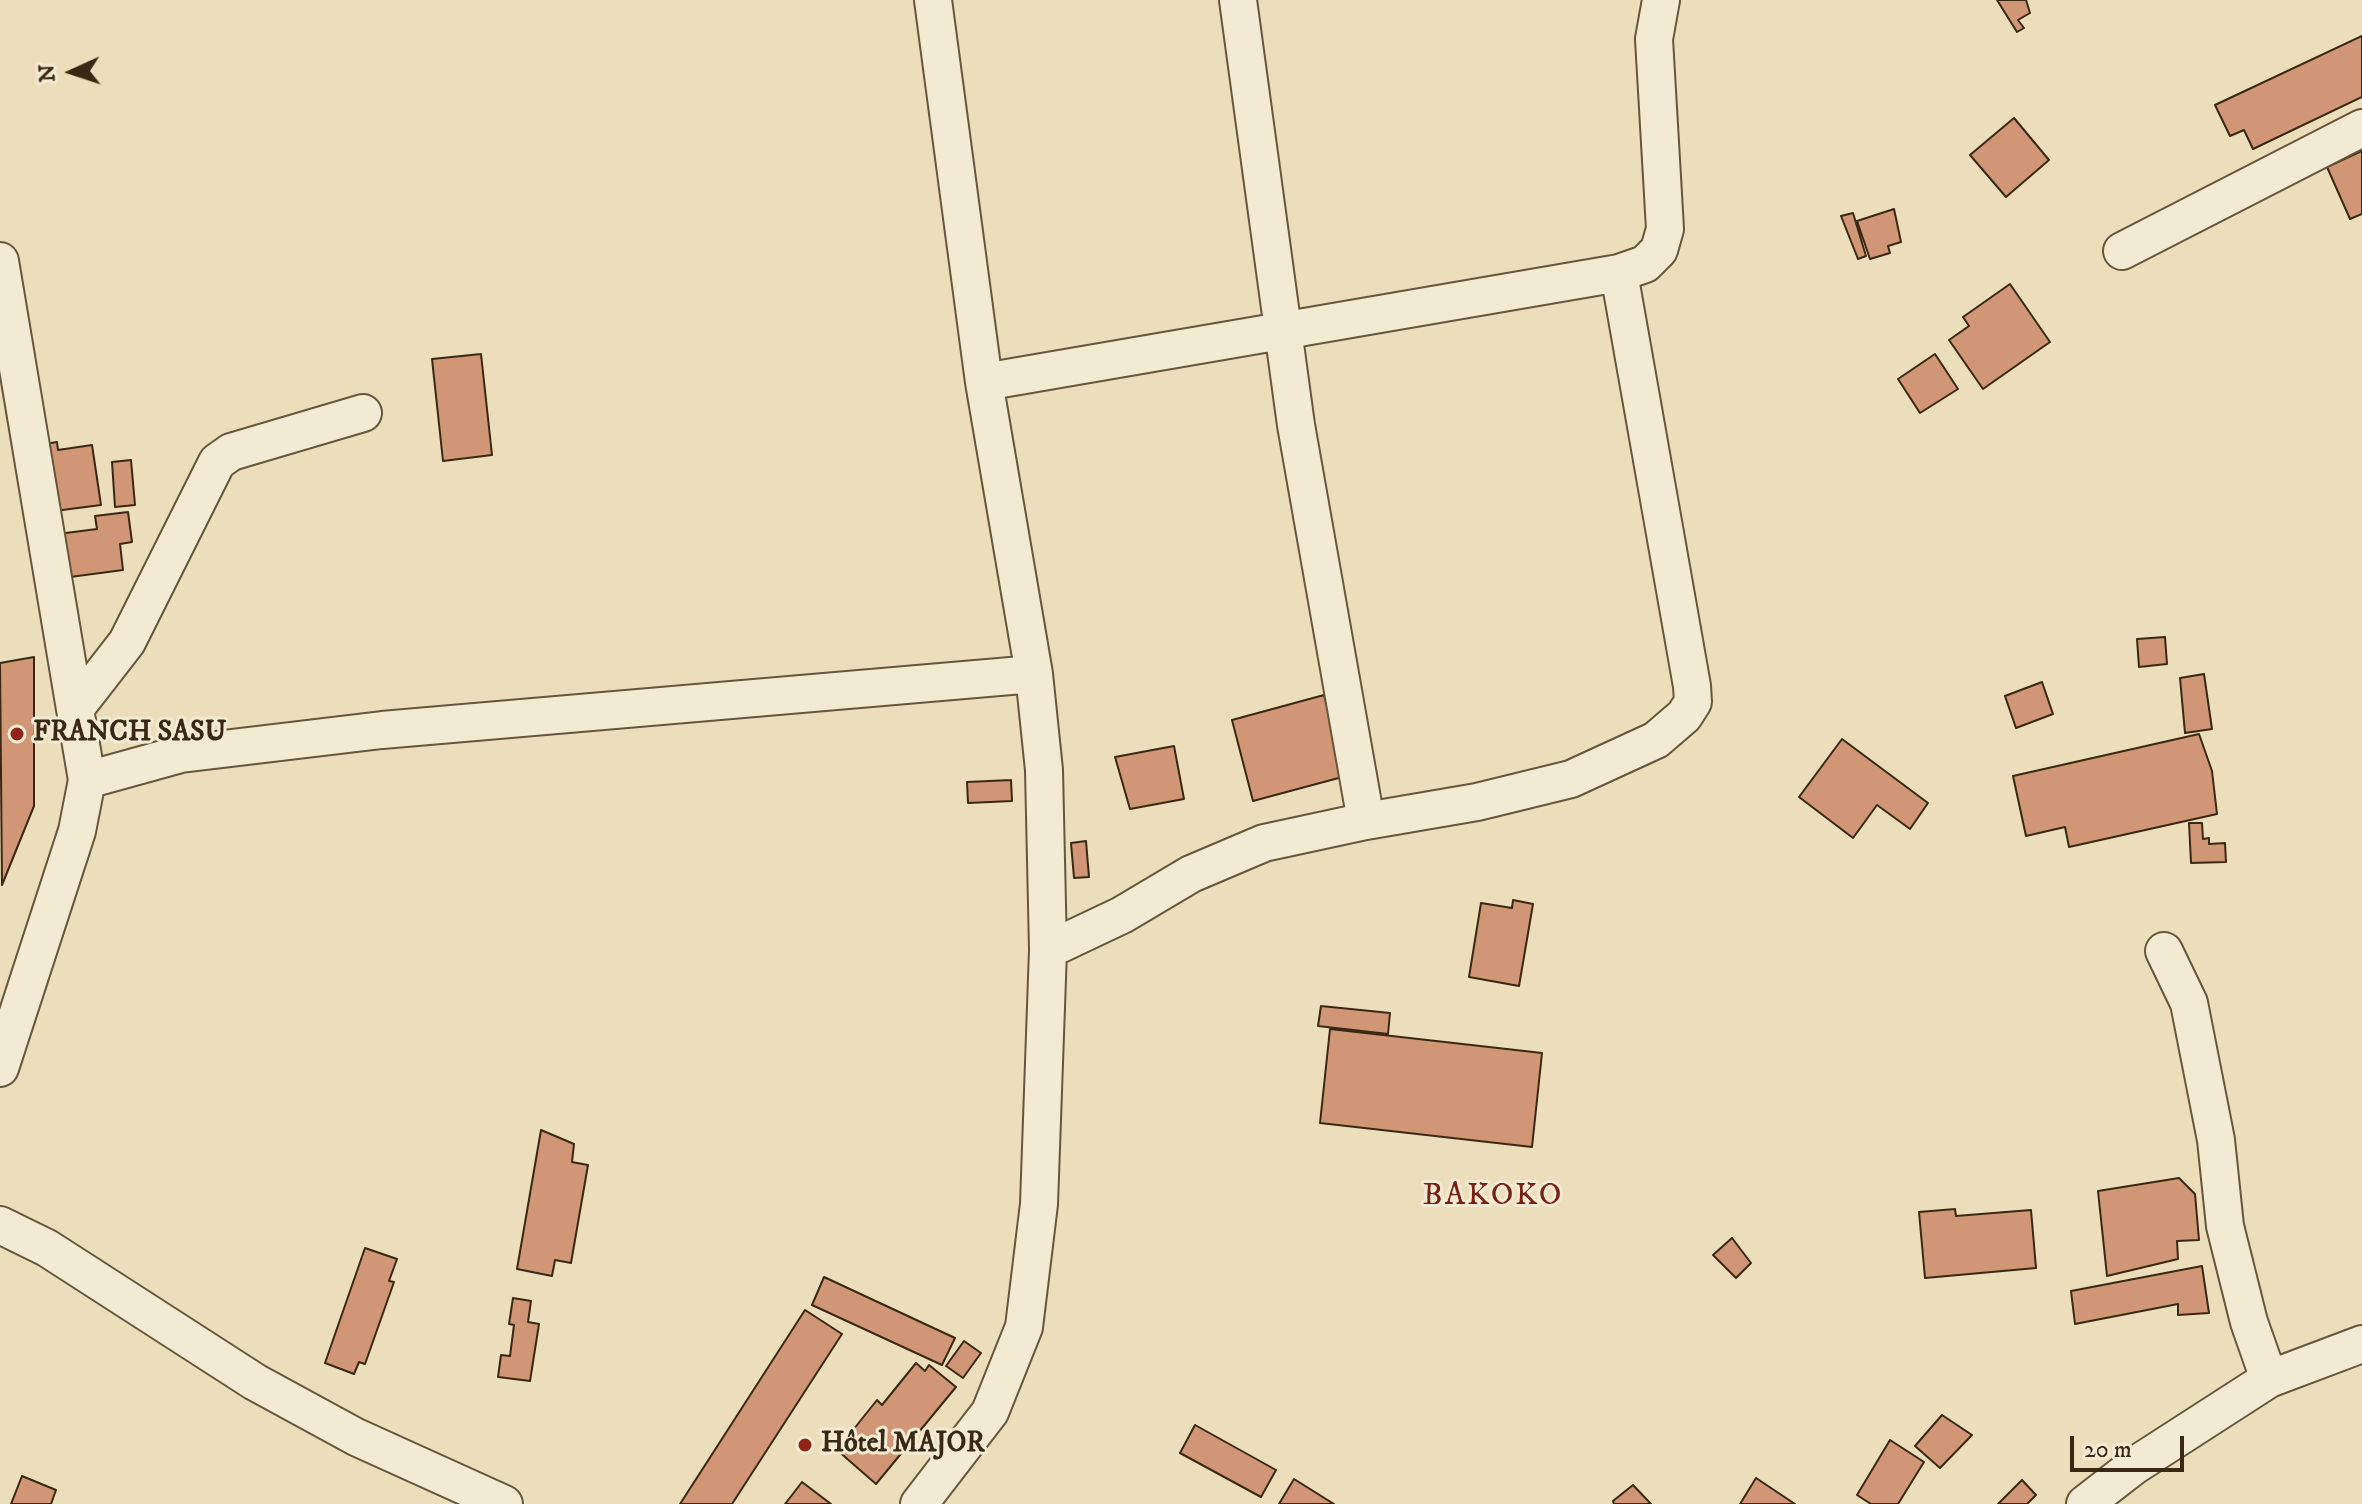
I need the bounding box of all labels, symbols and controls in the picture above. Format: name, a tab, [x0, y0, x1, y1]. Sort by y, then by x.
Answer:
north arrow	[32, 32, 112, 112]
text: N	[34, 64, 61, 83]
place label: FRANCH SASU	[33, 717, 226, 751]
marker: FRANCH SASU	[8, 725, 26, 743]
district label: BAKOKO	[1422, 1178, 1564, 1216]
scale bar	[2074, 1420, 2188, 1470]
place label: Hôtel MAJOR	[821, 1428, 985, 1462]
text: 20 m	[2084, 1435, 2132, 1465]
marker: Hôtel MAJOR	[796, 1436, 814, 1454]

